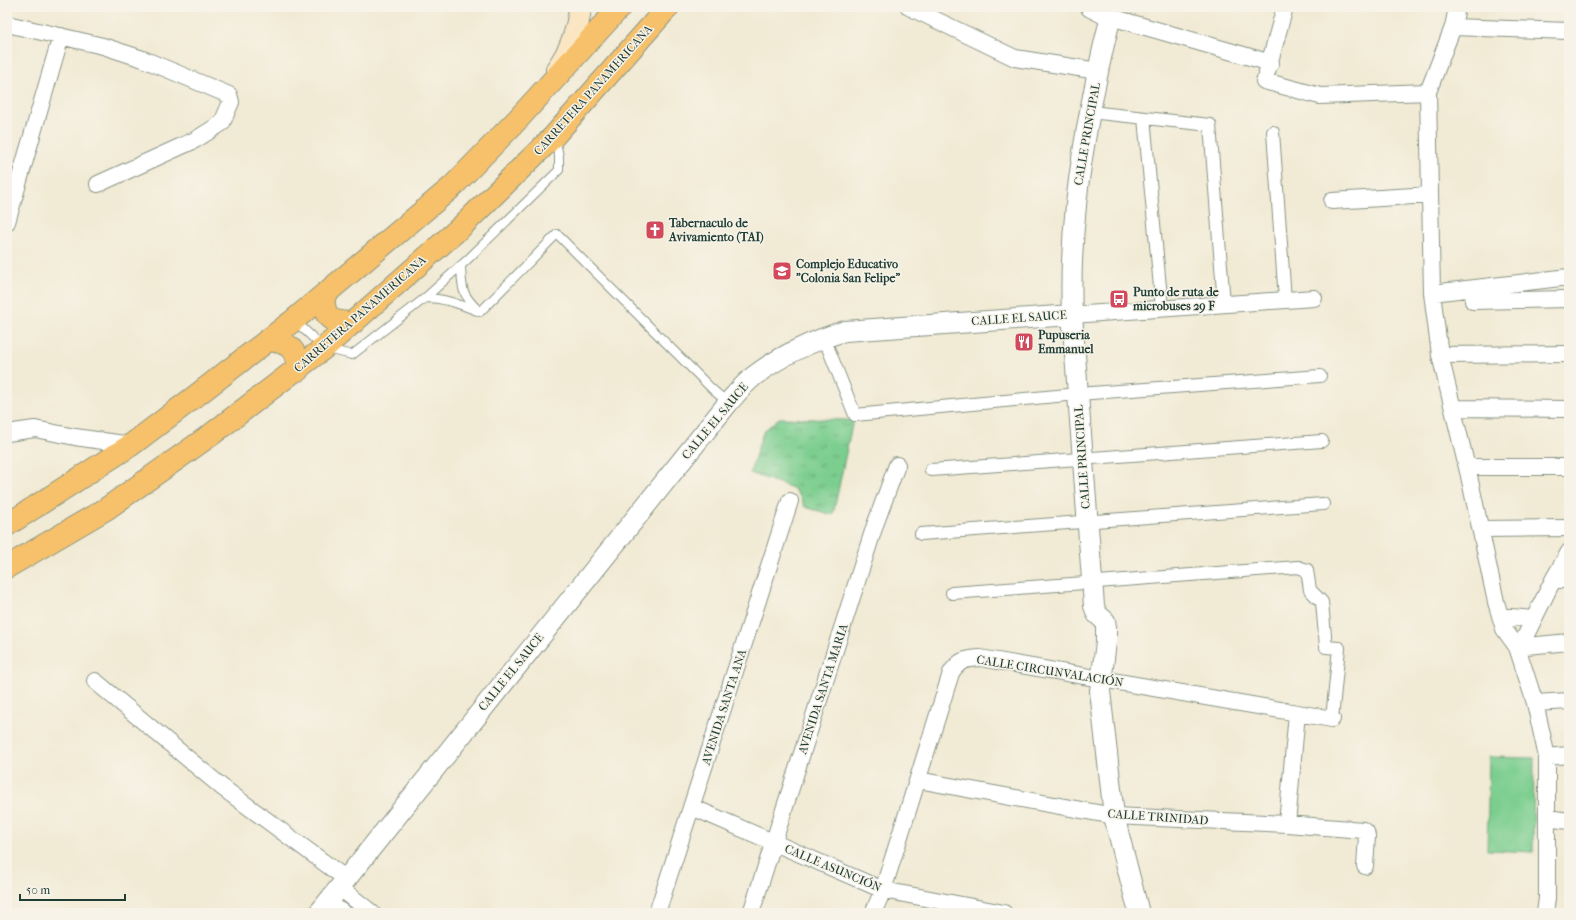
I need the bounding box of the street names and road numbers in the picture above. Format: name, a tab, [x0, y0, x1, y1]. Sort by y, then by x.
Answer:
street label: CARRETERA PANAMERICANA	[531, 22, 655, 158]
street label: CALLE PRINCIPAL	[1071, 81, 1103, 187]
street label: CARRETERA PANAMERICANA	[291, 253, 429, 375]
street label: CALLE EL SAUCE	[971, 308, 1067, 328]
street label: CALLE EL SAUCE	[679, 380, 751, 462]
street label: CALLE PRINCIPAL	[1071, 404, 1093, 510]
street label: AVENIDA SANTA MARIA	[795, 622, 851, 757]
street label: CALLE EL SAUCE	[475, 630, 547, 714]
street label: AVENIDA SANTA ANA	[698, 647, 749, 768]
street label: CALLE CIRCUNVALACIÓN	[975, 651, 1125, 690]
street label: CALLE TRINIDAD	[1107, 806, 1209, 828]
street label: CALLE ASUNCIÓN	[783, 840, 884, 895]

